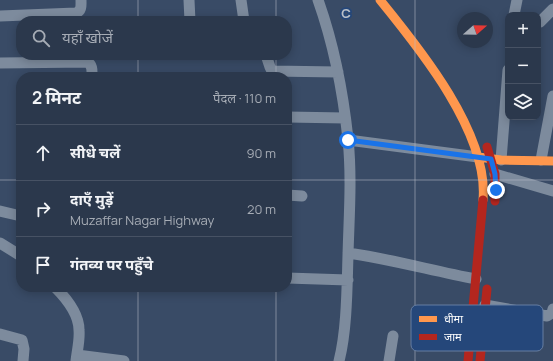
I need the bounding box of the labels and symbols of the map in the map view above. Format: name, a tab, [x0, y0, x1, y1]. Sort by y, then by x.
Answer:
text: C	[341, 4, 351, 22]
north arrow	[457, 12, 493, 48]
route start	[339, 131, 357, 149]
route end	[487, 181, 505, 199]
legend	[411, 305, 543, 351]
text: धीमा	[444, 311, 463, 326]
text: जाम	[444, 329, 462, 344]

